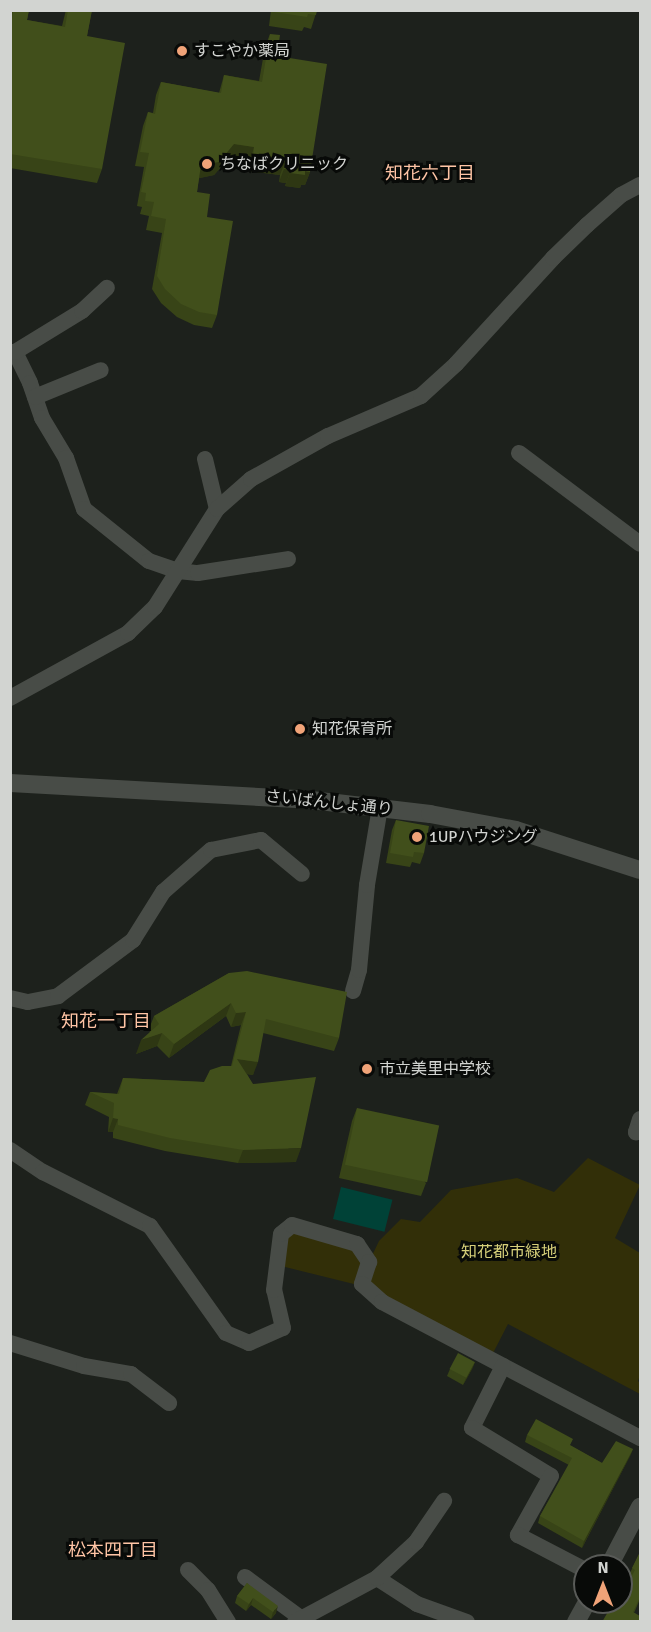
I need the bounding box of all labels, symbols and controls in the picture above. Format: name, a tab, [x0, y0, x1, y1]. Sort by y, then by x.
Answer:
place label: すこやか薬局	[194, 41, 290, 61]
marker: すこやか薬局	[175, 44, 189, 58]
place label: ちなばクリニック	[220, 154, 348, 174]
marker: ちなばクリニック	[198, 155, 216, 173]
district label: 知花六丁目	[385, 162, 475, 184]
place label: 知花保育所	[312, 719, 392, 739]
marker: 知花保育所	[293, 722, 307, 736]
street label: さいばんしょ通り	[264, 787, 394, 819]
place label: 1UPハウジング	[429, 827, 537, 847]
marker: 1UPハウジング	[410, 830, 424, 844]
district label: 知花一丁目	[61, 1010, 151, 1032]
place label: 市立美里中学校	[379, 1059, 491, 1079]
marker: 市立美里中学校	[360, 1062, 374, 1076]
park label: 知花都市緑地	[461, 1242, 557, 1262]
district label: 松本四丁目	[68, 1539, 158, 1561]
north arrow	[573, 1554, 633, 1614]
text: N	[597, 1558, 609, 1578]

